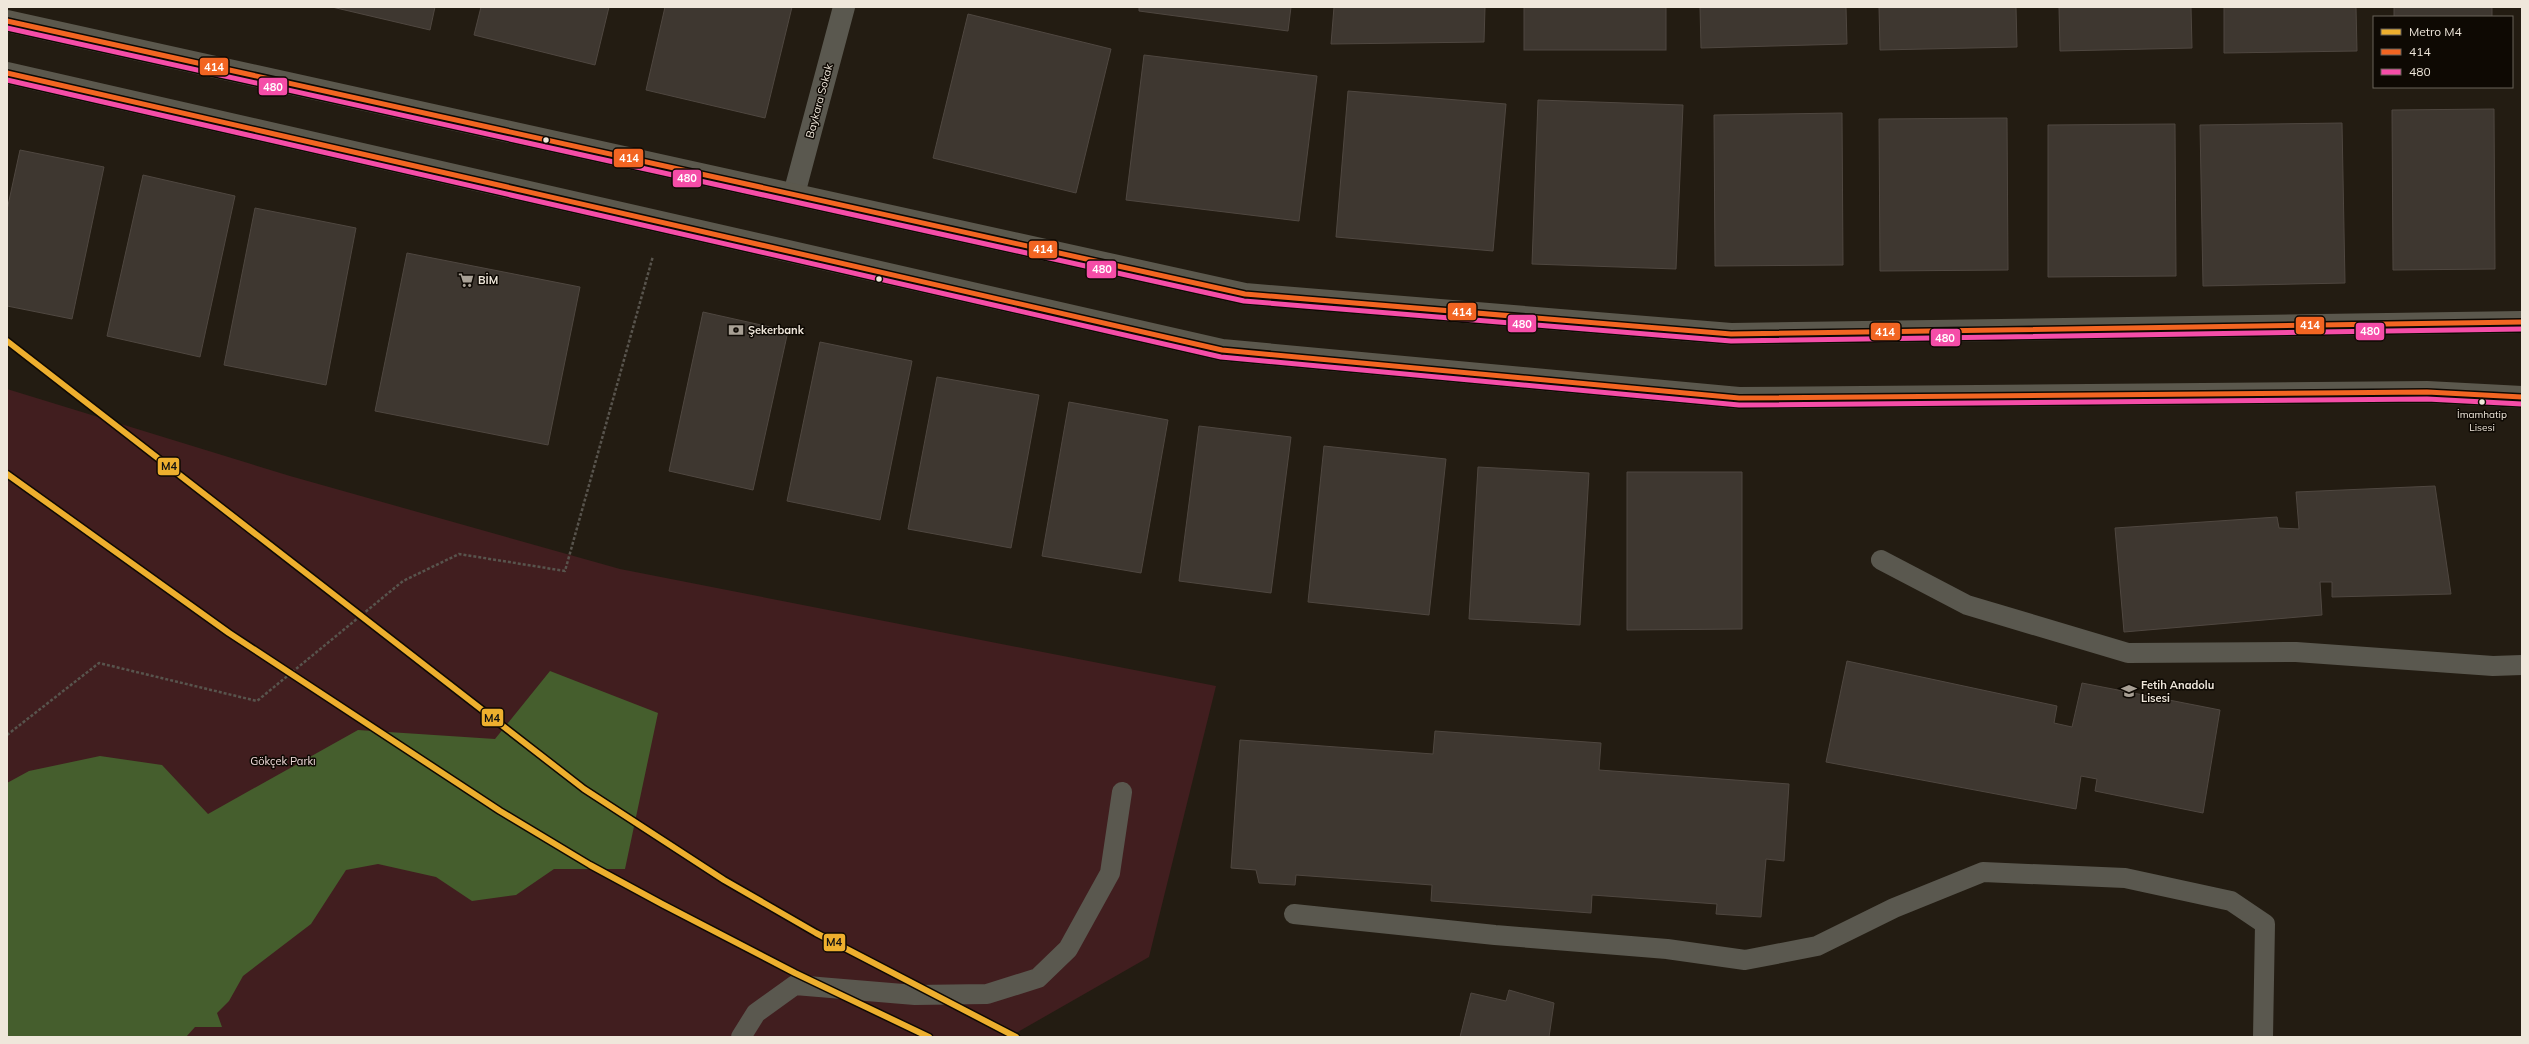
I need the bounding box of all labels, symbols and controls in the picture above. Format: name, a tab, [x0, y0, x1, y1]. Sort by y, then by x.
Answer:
legend	[2373, 16, 2513, 88]
text: Metro M4	[2409, 24, 2462, 39]
text: 414	[2409, 44, 2431, 59]
line badge: 414	[199, 57, 229, 76]
text: 414	[204, 60, 224, 74]
street label: Baykara Sokak	[802, 62, 836, 140]
text: 480	[2409, 64, 2431, 79]
line badge: 480	[258, 77, 288, 96]
text: 480	[263, 80, 283, 94]
unlabelled marker	[541, 135, 551, 145]
line badge: 414	[613, 148, 644, 168]
text: 414	[619, 151, 639, 165]
line badge: 480	[672, 169, 702, 188]
text: 480	[677, 171, 697, 185]
line badge: 414	[1028, 240, 1058, 259]
text: 414	[1033, 242, 1053, 256]
line badge: 480	[1086, 260, 1117, 279]
text: 480	[1092, 262, 1112, 276]
supermarket icon: BİM	[457, 271, 475, 289]
place label: BİM	[478, 272, 498, 287]
unlabelled marker	[874, 274, 884, 284]
line badge: 414	[1447, 302, 1477, 321]
text: 414	[1452, 305, 1472, 319]
line badge: 480	[1507, 314, 1537, 333]
line badge: 414	[2295, 316, 2325, 335]
text: 480	[1512, 317, 1532, 331]
text: 414	[2300, 318, 2320, 332]
bank icon: Şekerbank	[727, 321, 745, 339]
line badge: 414	[1870, 322, 1901, 341]
line badge: 480	[2355, 322, 2385, 341]
place label: Şekerbank	[748, 323, 805, 337]
text: 480	[2360, 324, 2380, 338]
text: 414	[1875, 325, 1895, 339]
line badge: 480	[1930, 328, 1961, 347]
text: 480	[1935, 331, 1955, 345]
marker: İmamhatip Lisesi	[2477, 397, 2487, 407]
place label: İmamhatip Lisesi	[2457, 408, 2507, 434]
line badge: M4	[157, 457, 180, 476]
text: M4	[161, 459, 177, 473]
place label: Fetih Anadolu Lisesi	[2141, 678, 2214, 705]
school or university icon: Fetih Anadolu Lisesi	[2120, 682, 2138, 700]
line badge: M4	[481, 708, 504, 727]
text: M4	[484, 711, 500, 725]
park label: Gökçek Parkı	[250, 754, 316, 768]
line badge: M4	[823, 933, 846, 952]
text: M4	[826, 935, 842, 949]

